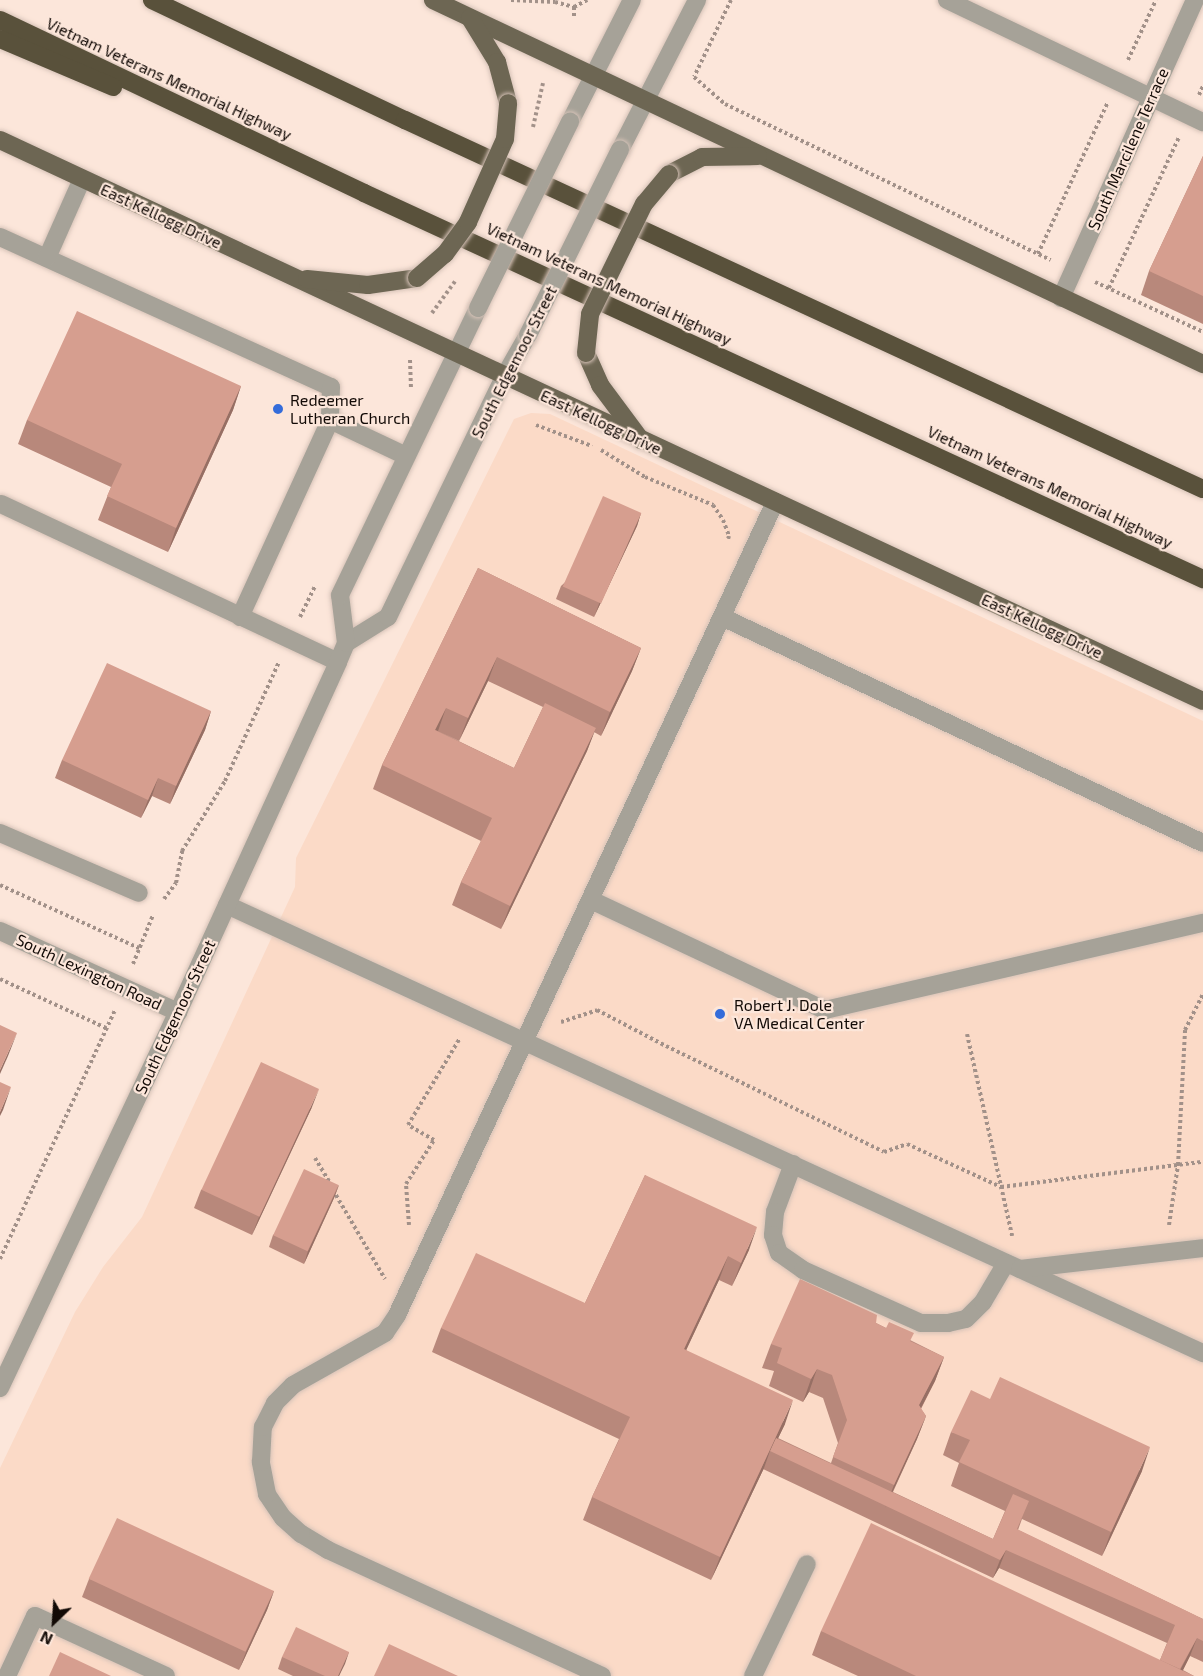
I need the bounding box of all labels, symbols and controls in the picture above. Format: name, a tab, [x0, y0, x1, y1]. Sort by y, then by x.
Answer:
street label: Vietnam Veterans Memorial Highway	[43, 13, 295, 145]
street label: South Marcilene Terrace	[1083, 65, 1173, 233]
street label: East Kellogg Drive	[97, 180, 225, 252]
street label: Vietnam Veterans Memorial Highway	[483, 218, 735, 350]
street label: South Edgemoor Street	[467, 283, 561, 441]
street label: East Kellogg Drive	[537, 386, 665, 458]
place label: Redeemer Lutheran Church	[290, 390, 410, 428]
marker: Redeemer Lutheran Church	[271, 402, 285, 416]
street label: Vietnam Veterans Memorial Highway	[924, 421, 1176, 553]
street label: East Kellogg Drive	[978, 590, 1106, 662]
street label: South Lexington Road	[13, 930, 165, 1014]
street label: South Edgemoor Street	[131, 937, 219, 1097]
place label: Robert J. Dole VA Medical Center	[734, 995, 866, 1033]
marker: Robert J. Dole VA Medical Center	[711, 1005, 729, 1023]
north arrow	[24, 1592, 84, 1652]
text: N	[37, 1628, 55, 1650]

